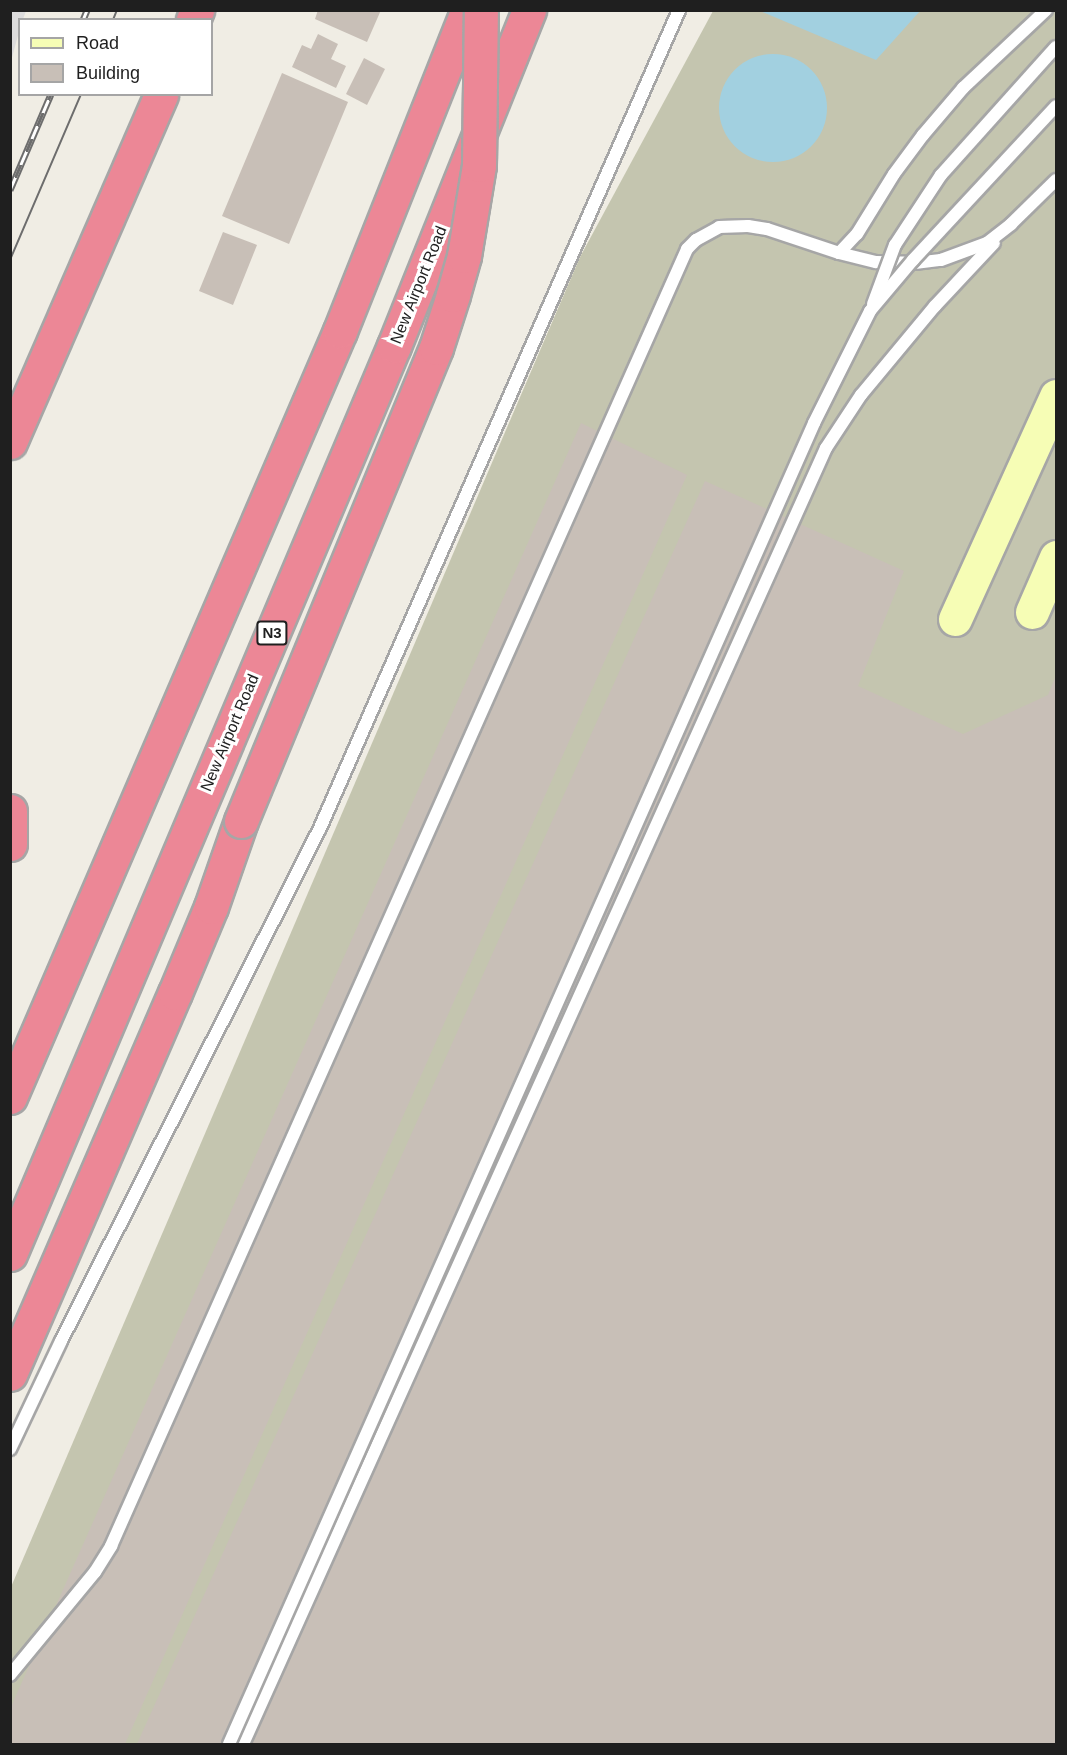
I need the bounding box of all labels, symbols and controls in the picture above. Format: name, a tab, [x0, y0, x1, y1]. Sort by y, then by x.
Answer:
legend	[18, 18, 213, 96]
text: Road	[76, 33, 119, 53]
text: Building	[76, 63, 140, 83]
street label: New Airport Road	[386, 223, 452, 347]
road number: N3	[256, 621, 288, 645]
street label: New Airport Road	[196, 671, 264, 795]

